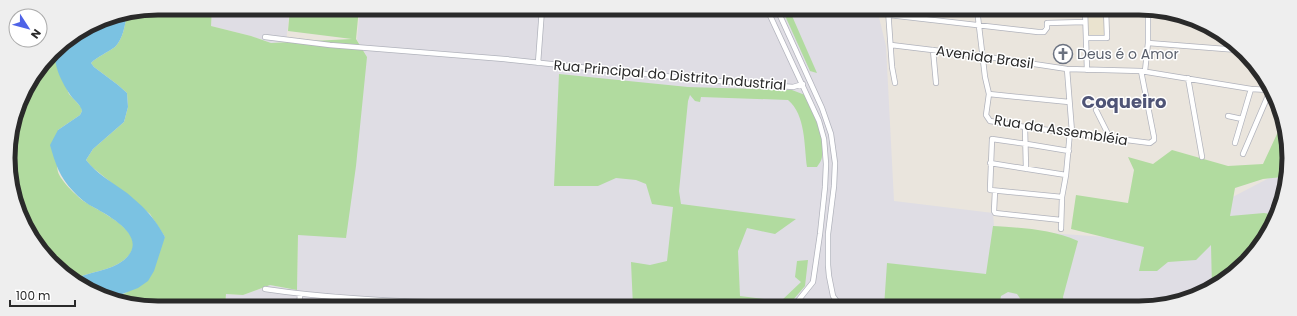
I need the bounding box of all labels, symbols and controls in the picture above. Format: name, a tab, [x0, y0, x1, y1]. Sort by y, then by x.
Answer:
north arrow	[8, 8, 48, 48]
text: N	[27, 26, 45, 42]
street label: Avenida Brasil	[935, 40, 1035, 74]
church icon: Deus é o Amor	[1052, 43, 1074, 65]
place label: Deus é o Amor	[1077, 44, 1179, 64]
street label: Rua Principal do Distrito Industrial	[553, 55, 787, 95]
district label: Coqueiro	[1081, 89, 1167, 114]
street label: Rua da Assembléia	[993, 110, 1129, 150]
scale bar	[10, 282, 75, 308]
text: 100 m	[16, 287, 50, 304]

